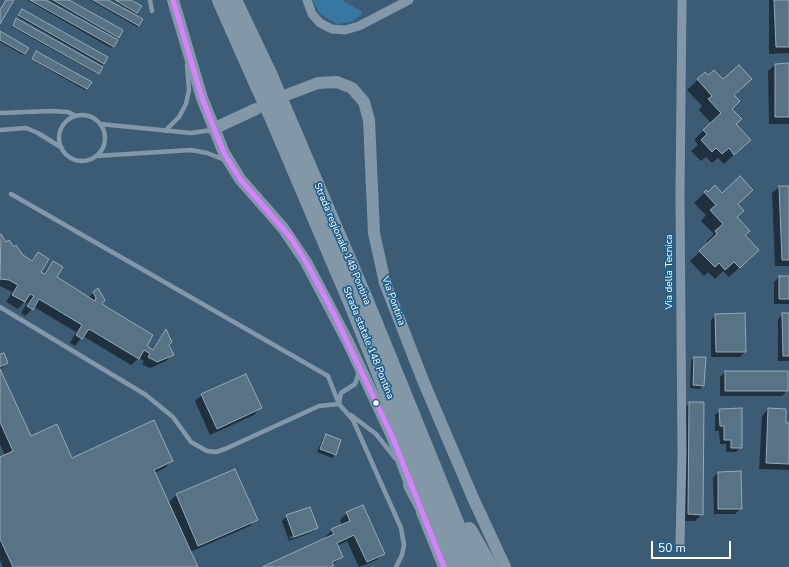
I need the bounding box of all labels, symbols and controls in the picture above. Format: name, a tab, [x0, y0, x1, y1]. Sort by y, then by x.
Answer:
street label: Strada regionale 148 Pontina	[311, 181, 373, 307]
street label: Via della Tecnica	[664, 234, 676, 310]
street label: Via Pontina	[379, 275, 407, 327]
street label: Strada statale 148 Pontina	[340, 285, 396, 401]
unlabelled marker	[371, 398, 381, 408]
scale bar	[653, 533, 733, 559]
text: 50 m	[658, 540, 686, 556]

